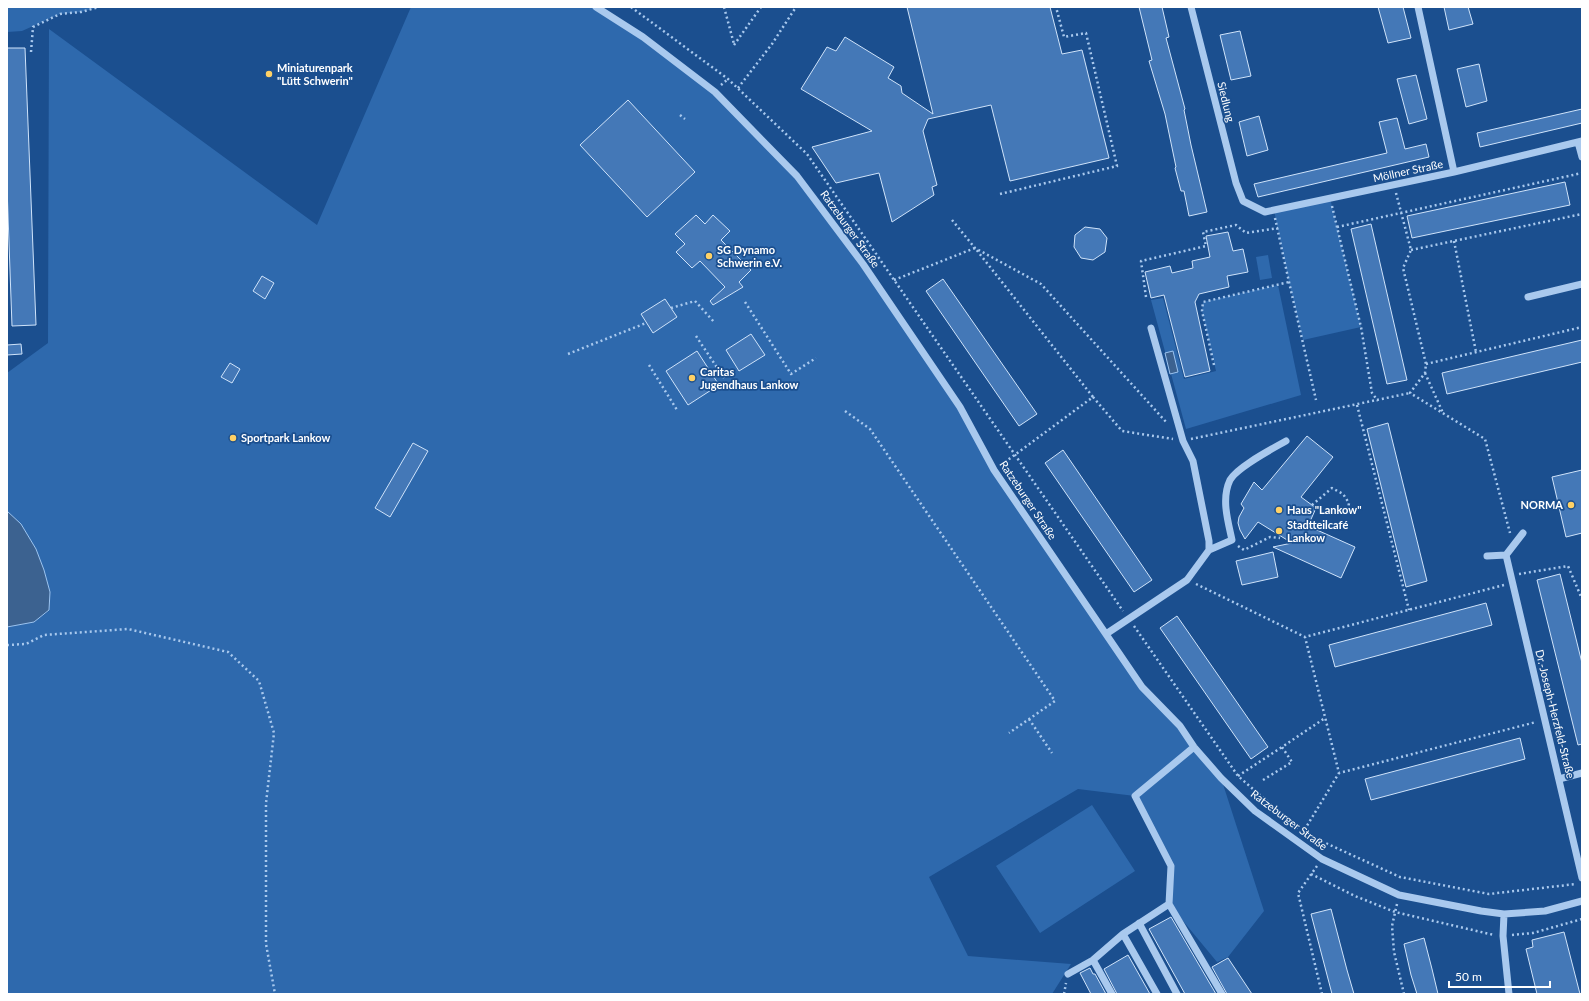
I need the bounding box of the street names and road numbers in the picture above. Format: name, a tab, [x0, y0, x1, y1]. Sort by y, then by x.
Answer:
street label: Siedlung	[1215, 80, 1238, 124]
street label: Möllner Straße	[1372, 157, 1444, 184]
street label: Ratzeburger Straße	[818, 188, 883, 270]
street label: Ratzeburger Straße	[997, 458, 1060, 542]
street label: Dr.-Joseph-Herzfeld-Straße	[1533, 648, 1578, 780]
street label: Ratzeburger Straße	[1249, 787, 1330, 853]

